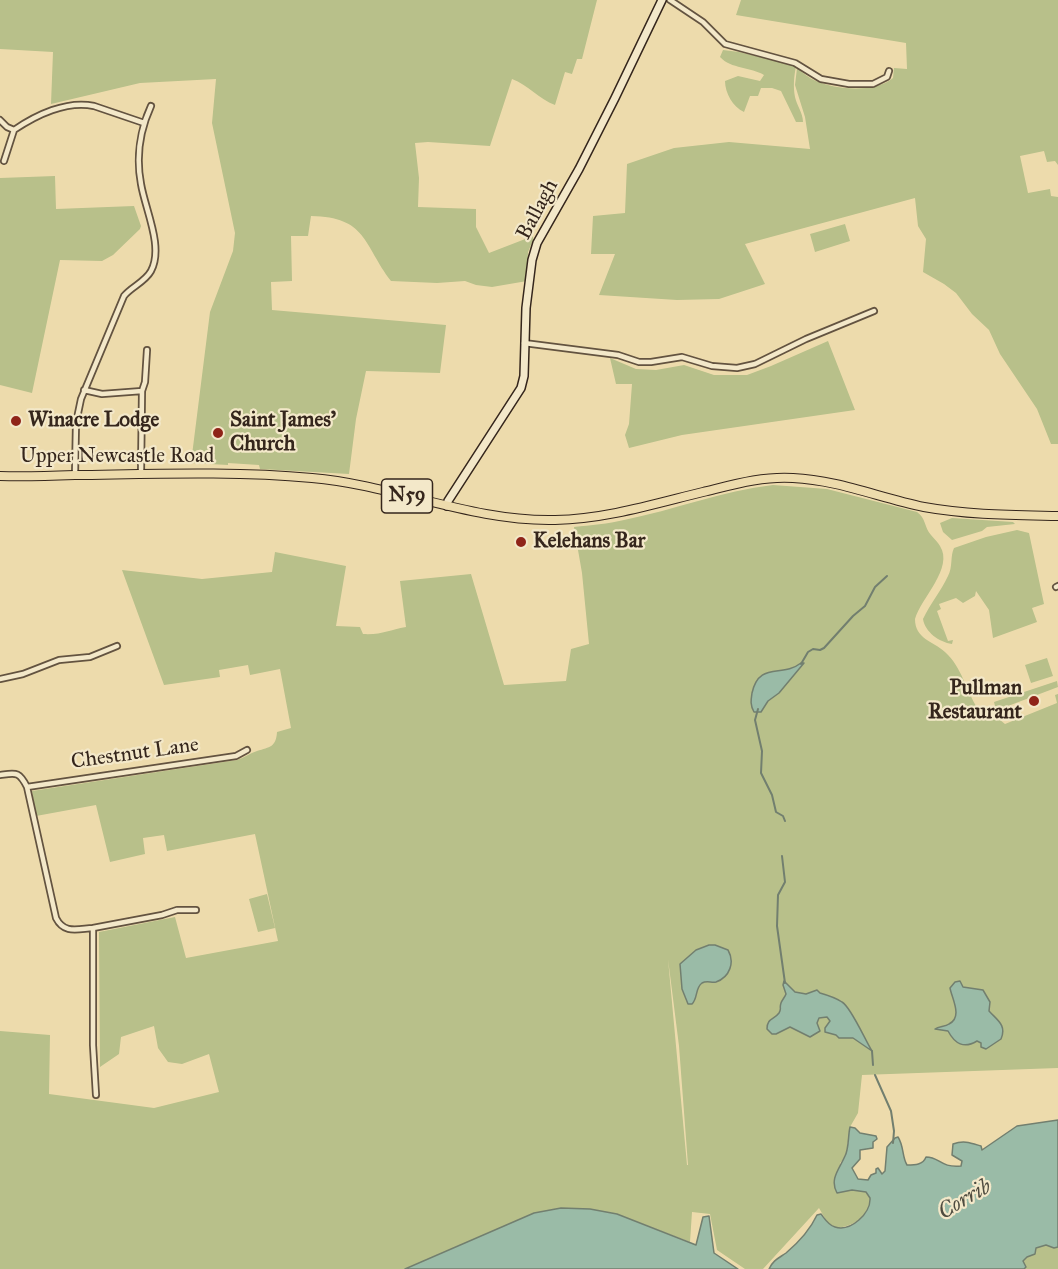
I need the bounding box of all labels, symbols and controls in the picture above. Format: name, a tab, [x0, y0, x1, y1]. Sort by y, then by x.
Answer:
street label: Ballagh	[512, 176, 564, 244]
place label: Winacre Lodge	[28, 408, 159, 434]
place label: Saint James' Church	[230, 408, 336, 458]
marker: Winacre Lodge	[9, 414, 23, 428]
marker: Saint James' Church	[211, 426, 225, 440]
street label: Upper Newcastle Road	[20, 444, 214, 470]
road number: N59	[382, 479, 432, 513]
place label: Kelehans Bar	[533, 529, 645, 555]
marker: Kelehans Bar	[514, 535, 528, 549]
place label: Pullman Restaurant	[928, 676, 1022, 726]
marker: Pullman Restaurant	[1027, 694, 1041, 708]
street label: Chestnut Lane	[70, 733, 200, 775]
water label: Corrib	[934, 1174, 996, 1226]

